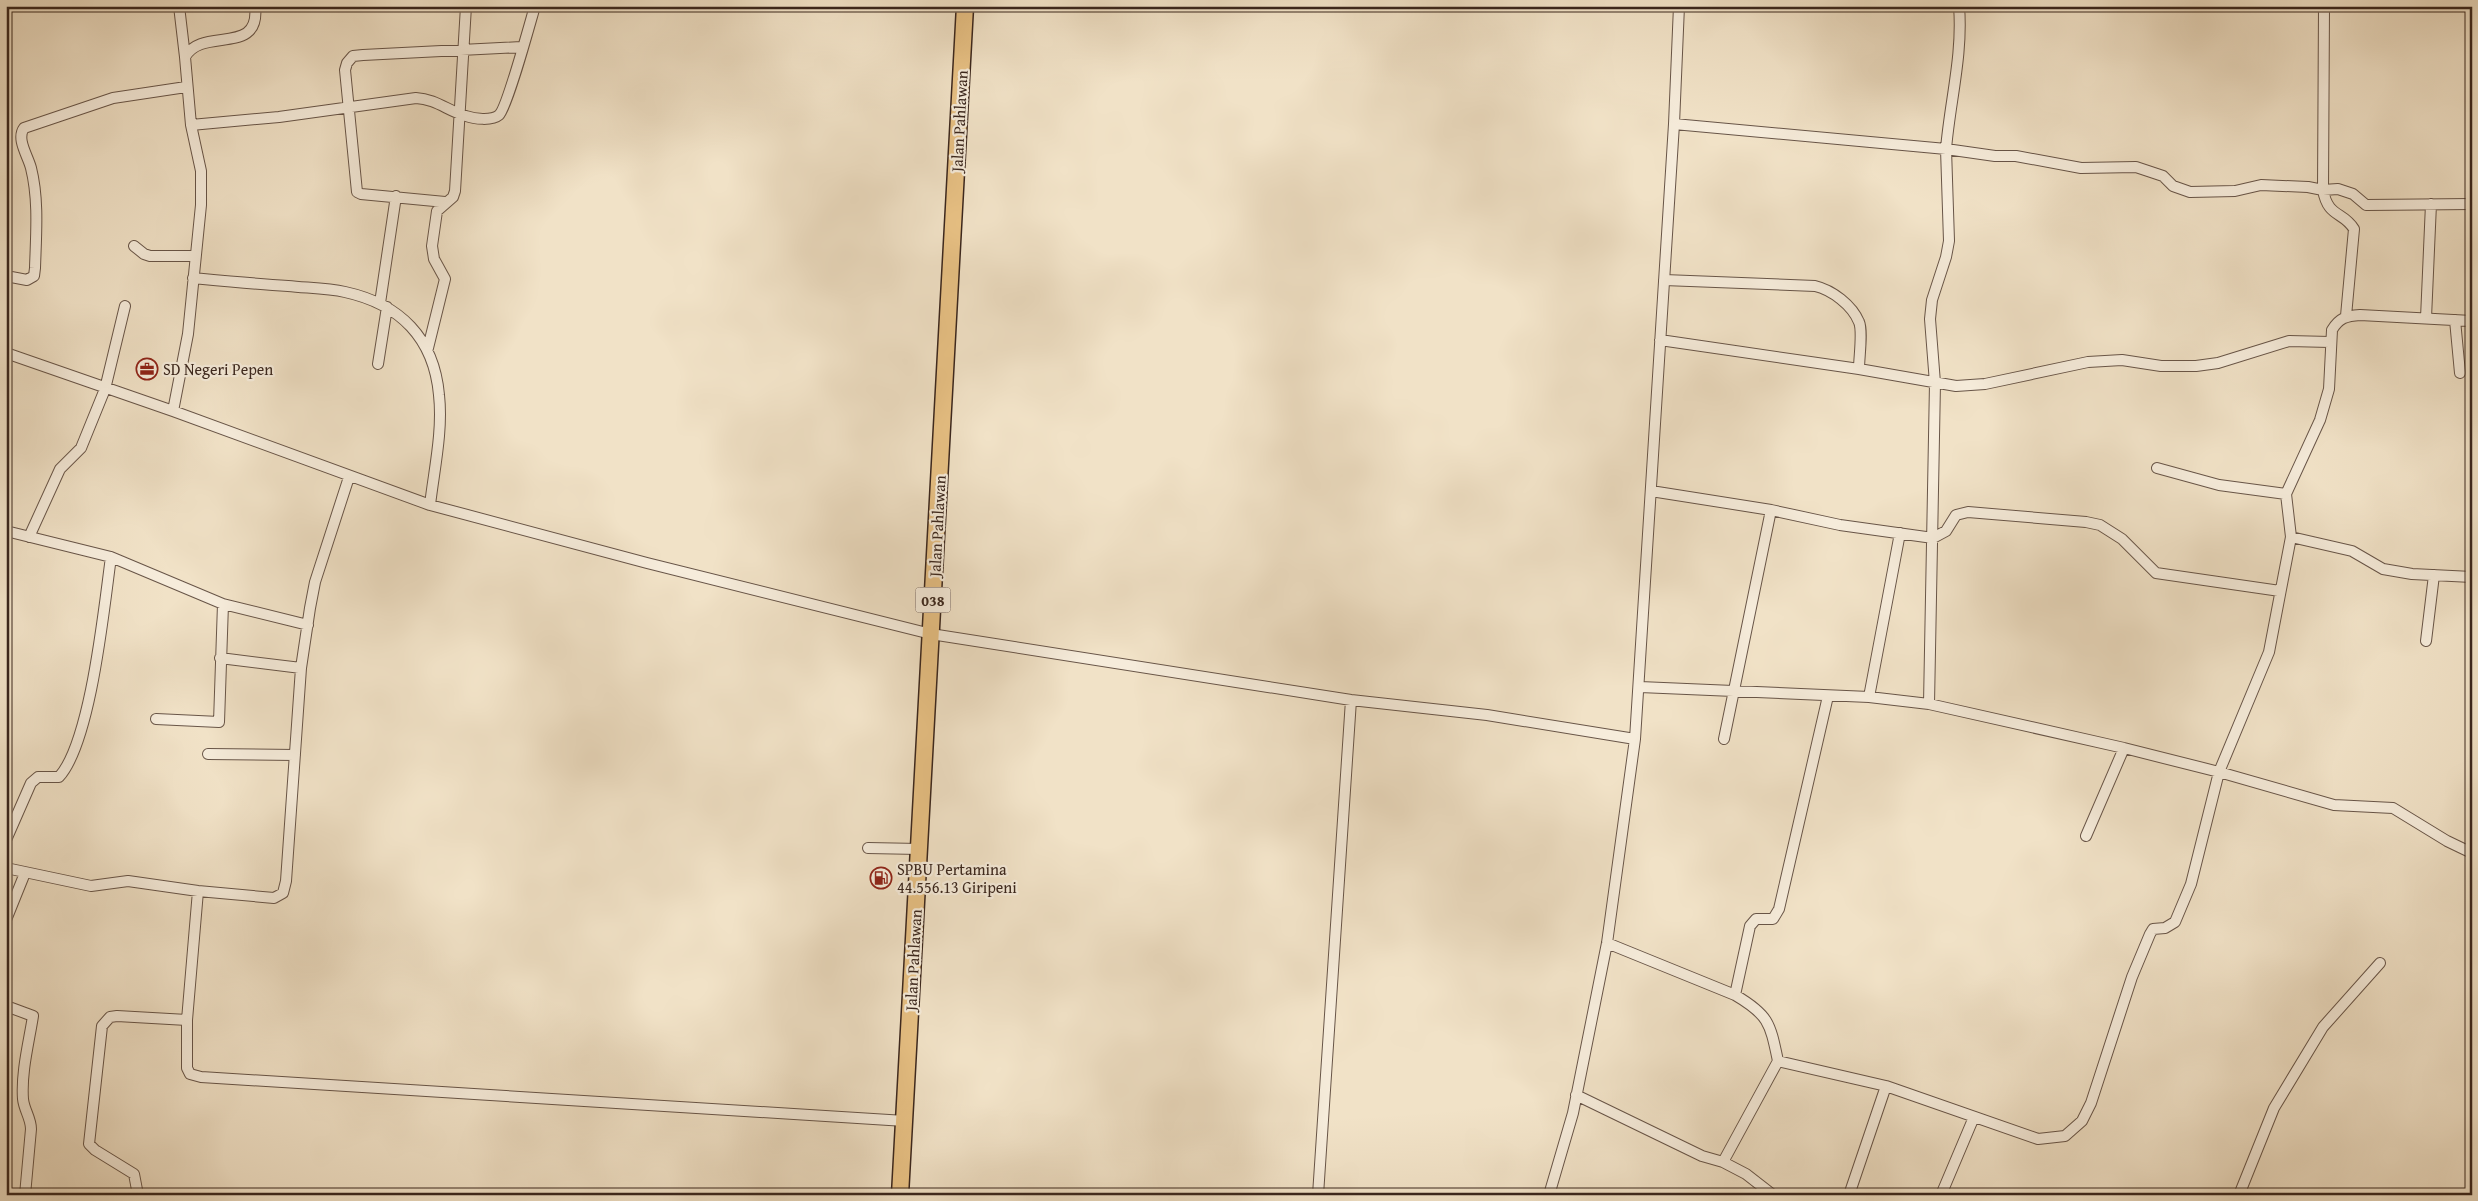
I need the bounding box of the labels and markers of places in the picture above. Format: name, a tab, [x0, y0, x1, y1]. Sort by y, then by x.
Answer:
office icon: SD Negeri Pepen	[135, 357, 159, 381]
place label: SD Negeri Pepen	[163, 357, 273, 381]
place label: SPBU Pertamina 44.556.13 Giripeni	[897, 857, 1017, 899]
fuel station icon: SPBU Pertamina 44.556.13 Giripeni	[869, 866, 893, 890]

